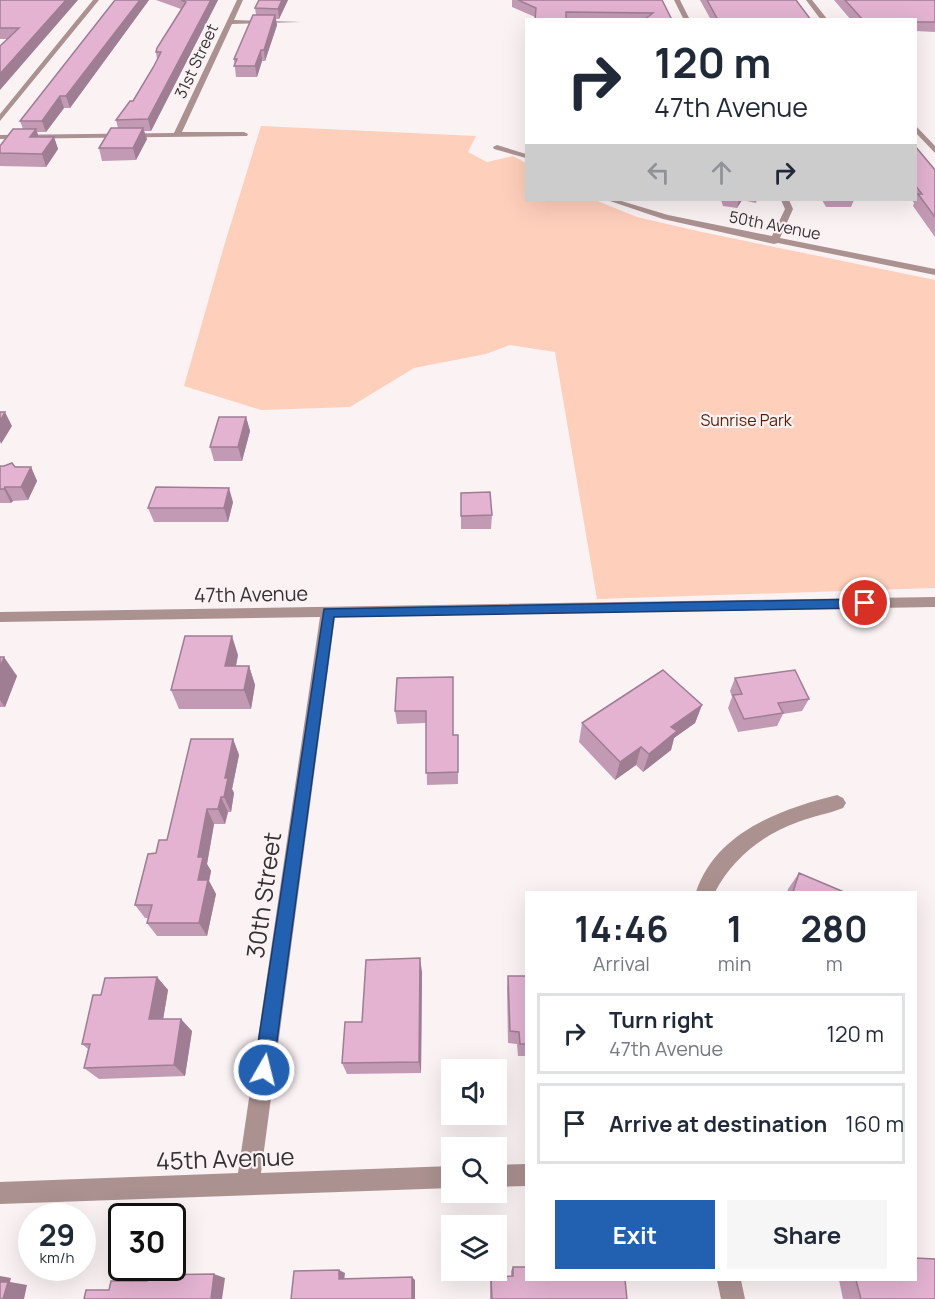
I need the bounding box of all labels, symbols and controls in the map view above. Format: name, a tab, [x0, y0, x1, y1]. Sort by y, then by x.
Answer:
street label: 31st Street	[169, 20, 223, 102]
text: 120 m	[654, 33, 771, 91]
icon: right	[555, 42, 633, 120]
text: 47th Avenue	[654, 88, 808, 125]
icon: left	[642, 156, 675, 189]
icon: ahead	[705, 156, 738, 189]
icon: right	[768, 156, 801, 189]
street label: 50th Avenue	[727, 205, 823, 245]
park label: Sunrise Park	[700, 409, 793, 431]
pin	[839, 577, 890, 628]
street label: 47th Avenue	[194, 580, 308, 608]
icon: arrive	[848, 586, 881, 619]
street label: 30th Street	[238, 830, 288, 960]
text: 14:46	[574, 904, 669, 953]
text: 1	[727, 904, 742, 953]
text: 280	[801, 904, 868, 953]
text: Arrival	[593, 950, 650, 977]
text: min	[718, 950, 751, 977]
text: m	[826, 950, 843, 977]
text: Turn right	[609, 1005, 714, 1035]
icon: right	[558, 1017, 591, 1050]
text: 120 m	[826, 1019, 884, 1049]
text: 47th Avenue	[609, 1035, 723, 1062]
position arrow	[232, 1038, 296, 1102]
map controls	[441, 1059, 507, 1281]
button: sound	[441, 1059, 507, 1125]
icon: arrive	[558, 1107, 591, 1140]
text: Arrive at destination	[609, 1109, 827, 1139]
text: 160 m	[845, 1109, 904, 1139]
button: search	[441, 1137, 507, 1203]
street label: 45th Avenue	[155, 1139, 295, 1177]
button: Exit	[555, 1200, 715, 1269]
button: Share	[727, 1200, 887, 1269]
speed limit sign: 30	[108, 1203, 186, 1281]
text: 29	[39, 1214, 75, 1255]
button: layers	[441, 1215, 507, 1281]
text: km/h	[40, 1247, 74, 1268]

